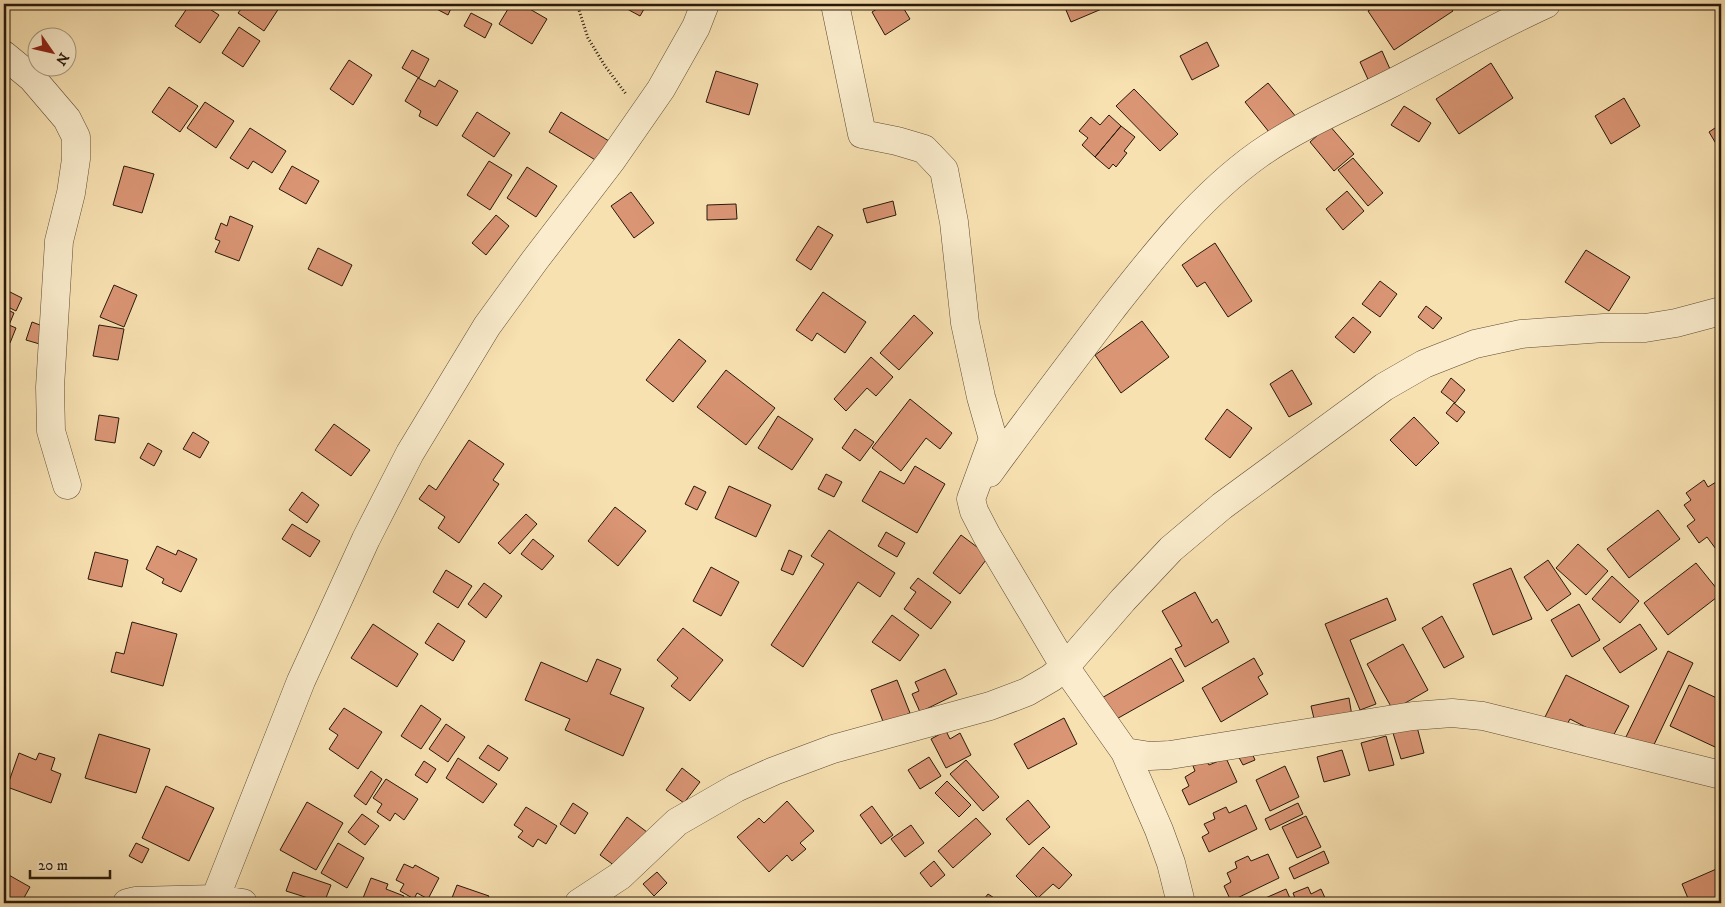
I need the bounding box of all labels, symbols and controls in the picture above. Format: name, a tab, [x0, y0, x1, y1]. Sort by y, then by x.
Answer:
north arrow	[28, 28, 78, 78]
text: N	[51, 49, 73, 69]
scale bar	[30, 847, 110, 879]
text: 20 m	[38, 856, 68, 875]

